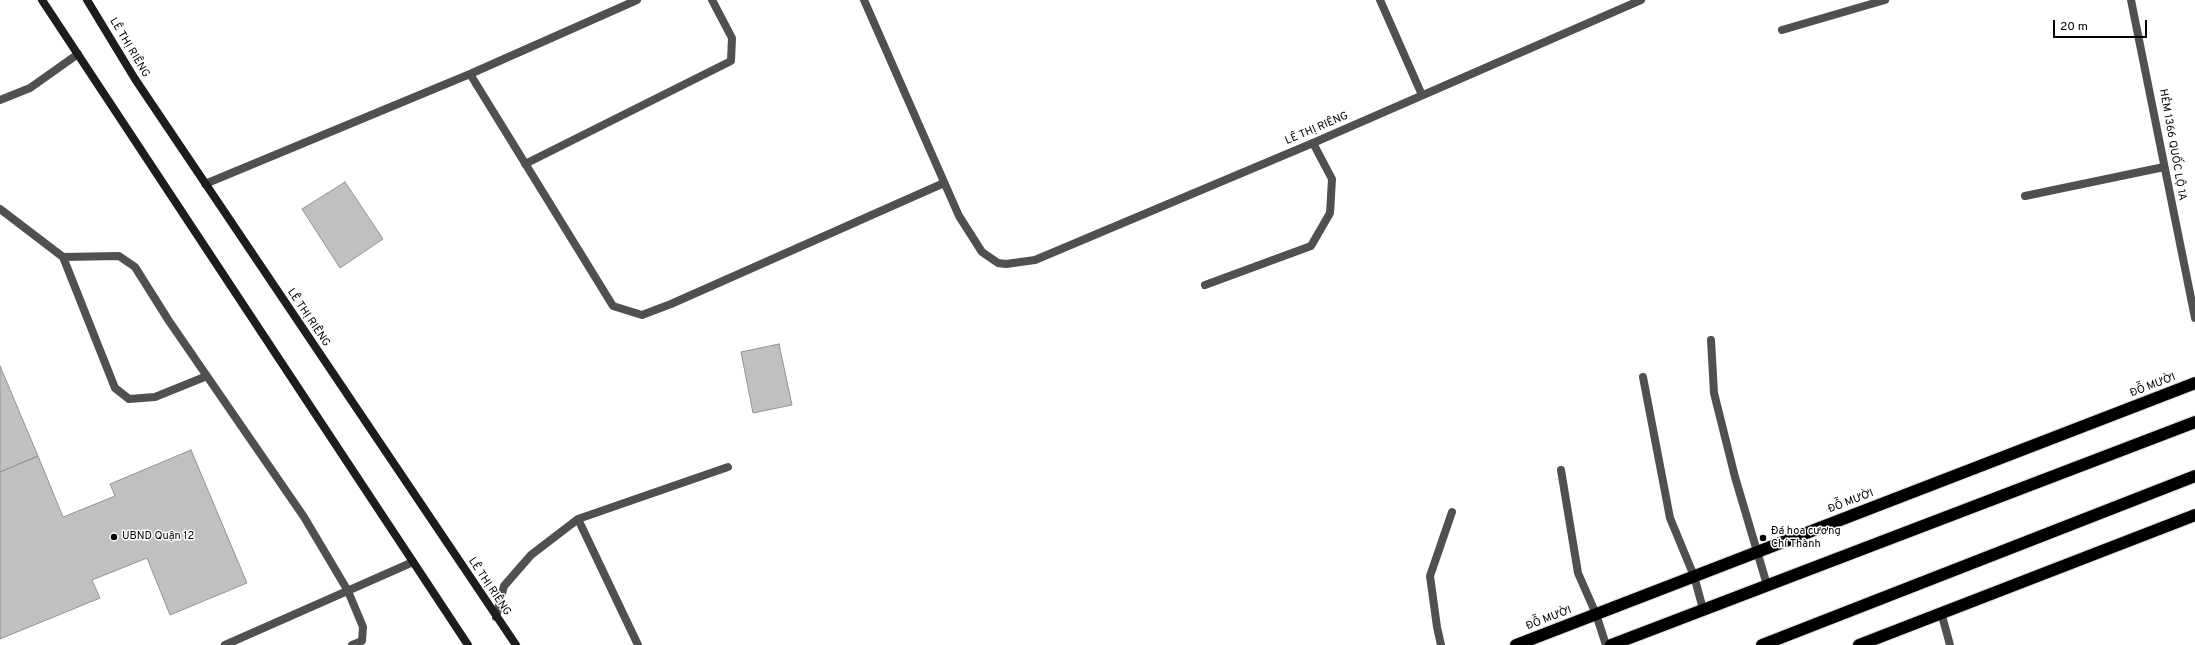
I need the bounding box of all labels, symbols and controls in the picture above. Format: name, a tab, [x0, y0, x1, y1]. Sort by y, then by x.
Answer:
scale bar	[2055, 12, 2149, 38]
street label: LÊ THỊ RIÊNG	[106, 16, 152, 80]
text: 20 m	[2060, 19, 2088, 35]
street label: HẺM 1366 QUỐC LỘ 1A	[2156, 88, 2188, 202]
street label: LÊ THỊ RIÊNG	[1283, 110, 1351, 148]
street label: LÊ THỊ RIÊNG	[284, 286, 332, 350]
street label: ĐỖ MƯỜI	[2128, 371, 2178, 401]
street label: ĐỖ MƯỜI	[1826, 487, 1876, 517]
place label: Đá hoa cương Chí Thành	[1771, 525, 1841, 551]
place label: UBND Quận 12	[122, 530, 194, 544]
marker: UBND Quận 12	[109, 532, 119, 542]
marker: Đá hoa cương Chí Thành	[1758, 533, 1768, 543]
street label: LÊ THỊ RIÊNG	[465, 555, 513, 619]
street label: ĐỖ MƯỜI	[1524, 604, 1574, 634]

